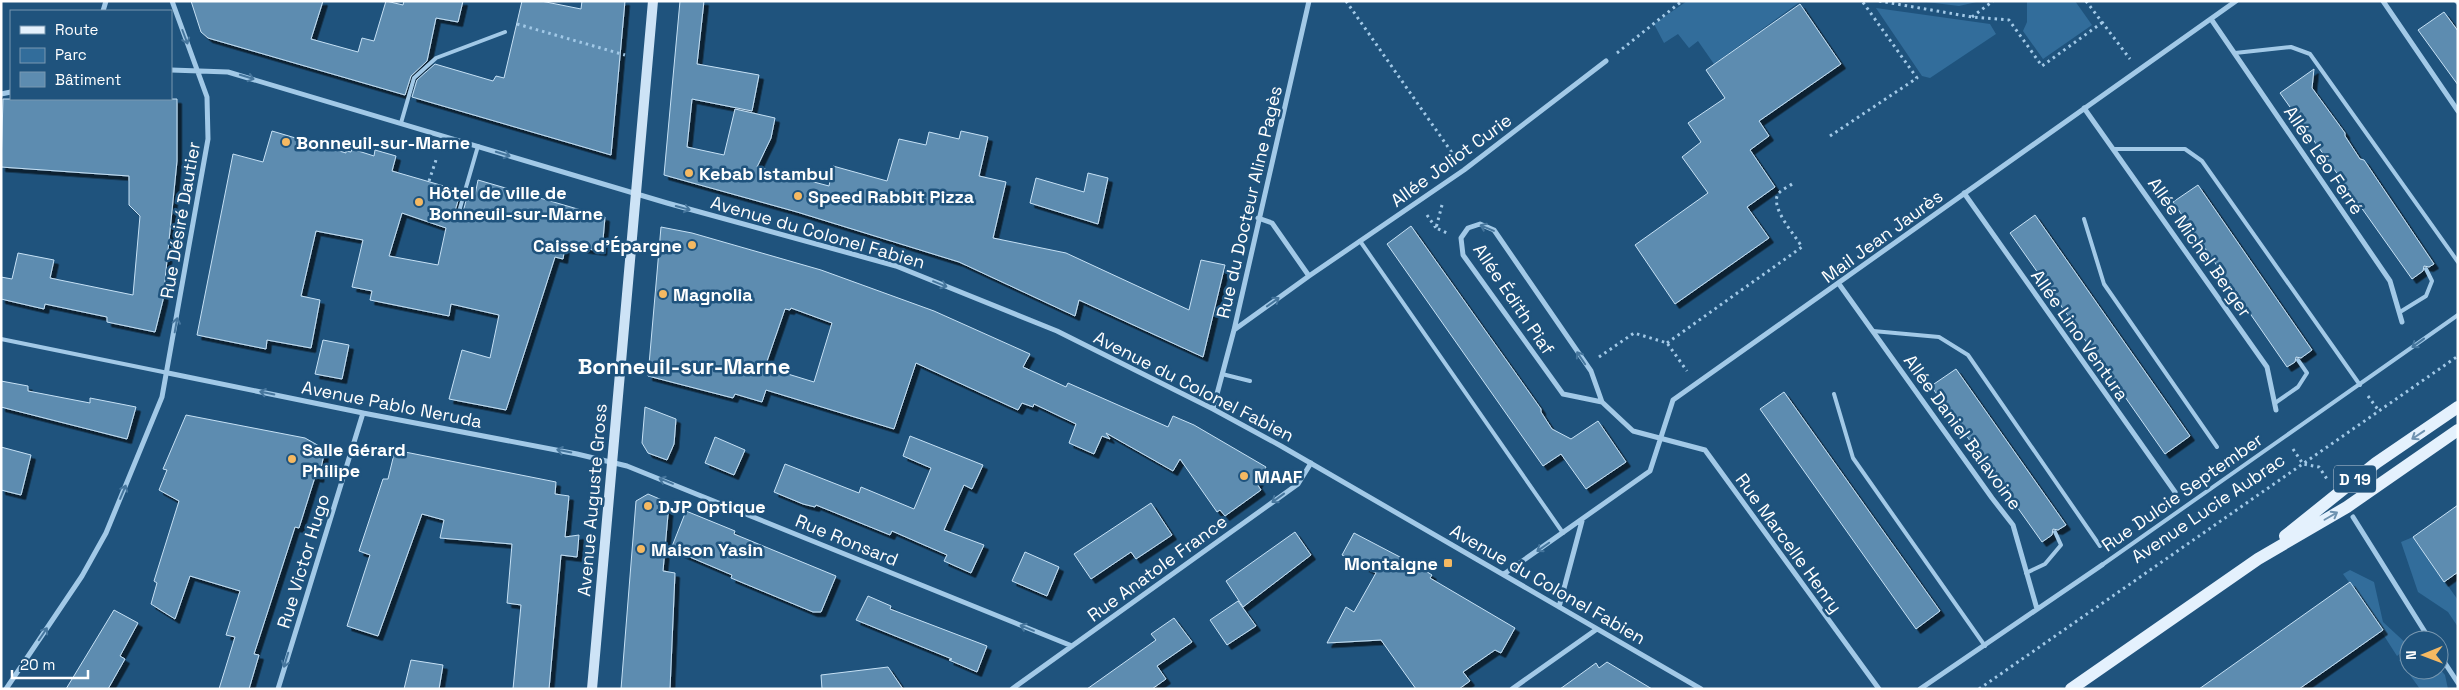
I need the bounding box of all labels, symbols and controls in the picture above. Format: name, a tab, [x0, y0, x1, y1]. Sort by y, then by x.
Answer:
legend	[10, 10, 172, 100]
text: Route	[55, 20, 99, 39]
one-way arrow	[181, 29, 190, 44]
text: Parc	[55, 45, 87, 64]
text: Bâtiment	[55, 70, 121, 89]
one-way arrow	[238, 73, 254, 83]
street label: Rue du Docteur Aline Pagès	[1211, 83, 1287, 321]
street label: Allée Léo Ferré	[2279, 101, 2369, 219]
street label: Allée Joliot Curie	[1386, 108, 1516, 212]
place label: Bonneuil-sur-Marne	[296, 131, 470, 154]
marker: Bonneuil-sur-Marne	[280, 136, 292, 148]
street label: Rue Désiré Dautier	[155, 139, 205, 300]
one-way arrow	[495, 149, 511, 159]
place label: Kebab Istambul	[699, 162, 834, 185]
marker: Kebab Istambul	[683, 167, 695, 179]
street label: Allée Michel Berger	[2143, 173, 2257, 322]
place label: Hôtel de ville de Bonneuil-sur-Marne	[429, 181, 603, 225]
street label: Mail Jean Jaurès	[1817, 184, 1947, 288]
place label: Speed Rabbit Pizza	[808, 185, 975, 208]
street label: Avenue du Colonel Fabien	[708, 190, 928, 274]
marker: Speed Rabbit Pizza	[792, 190, 804, 202]
marker: Hôtel de ville de Bonneuil-sur-Marne	[413, 196, 425, 208]
one-way arrow	[675, 203, 691, 213]
one-way arrow	[1479, 223, 1494, 232]
place label: Caisse d'Épargne	[533, 234, 682, 257]
marker: Caisse d'Épargne	[686, 239, 698, 251]
street label: Allée Édith Piaf	[1468, 239, 1560, 359]
street label: Allée Lino Ventura	[2026, 265, 2134, 405]
one-way arrow	[932, 280, 947, 289]
place label: Magnolia	[673, 283, 753, 306]
marker: Magnolia	[657, 288, 669, 300]
one-way arrow	[1266, 297, 1280, 307]
one-way arrow	[172, 317, 182, 333]
street label: Avenue du Colonel Fabien	[1090, 325, 1298, 447]
one-way arrow	[2411, 338, 2425, 348]
street label: Allée Daniel Balavoine	[1899, 350, 2027, 514]
one-way arrow	[1576, 351, 1586, 365]
district label: Bonneuil-sur-Marne	[578, 352, 790, 380]
street label: Avenue Pablo Neruda	[300, 375, 484, 433]
one-way arrow	[259, 388, 275, 397]
street label: Avenue Auguste Gross	[572, 402, 612, 598]
street label: Rue Dulcie September	[2097, 428, 2267, 556]
one-way arrow	[2411, 430, 2425, 440]
place label: Salle Gérard Philipe	[302, 438, 406, 482]
one-way arrow	[556, 446, 572, 455]
street label: Avenue Lucie Aubrac	[2127, 448, 2289, 568]
marker: Salle Gérard Philipe	[286, 453, 298, 465]
place label: MAAF	[1254, 465, 1303, 488]
road number: D 19	[2334, 466, 2376, 492]
street label: Rue Marcelle Henry	[1731, 469, 1847, 617]
marker: MAAF	[1238, 470, 1250, 482]
one-way arrow	[659, 476, 674, 485]
one-way arrow	[119, 485, 128, 500]
street label: Rue Victor Hugo	[272, 491, 334, 631]
one-way arrow	[1271, 493, 1285, 503]
place label: DJP Optique	[658, 495, 766, 518]
marker: DJP Optique	[642, 500, 654, 512]
street label: Rue Ronsard	[792, 509, 902, 571]
street label: Rue Anatole France	[1083, 510, 1231, 626]
one-way arrow	[2323, 511, 2337, 521]
street label: Avenue du Colonel Fabien	[1446, 519, 1650, 649]
place label: Maison Yasin	[651, 538, 763, 561]
one-way arrow	[1536, 542, 1550, 552]
marker: Maison Yasin	[635, 543, 647, 555]
place label: Montaigne	[1344, 552, 1438, 575]
marker: Montaigne	[1442, 557, 1454, 569]
one-way arrow	[1020, 623, 1035, 632]
one-way arrow	[39, 627, 49, 641]
north arrow	[2399, 630, 2449, 680]
scale bar	[12, 648, 89, 680]
text: N	[2402, 650, 2420, 660]
one-way arrow	[281, 652, 291, 668]
text: 20 m	[20, 655, 55, 674]

